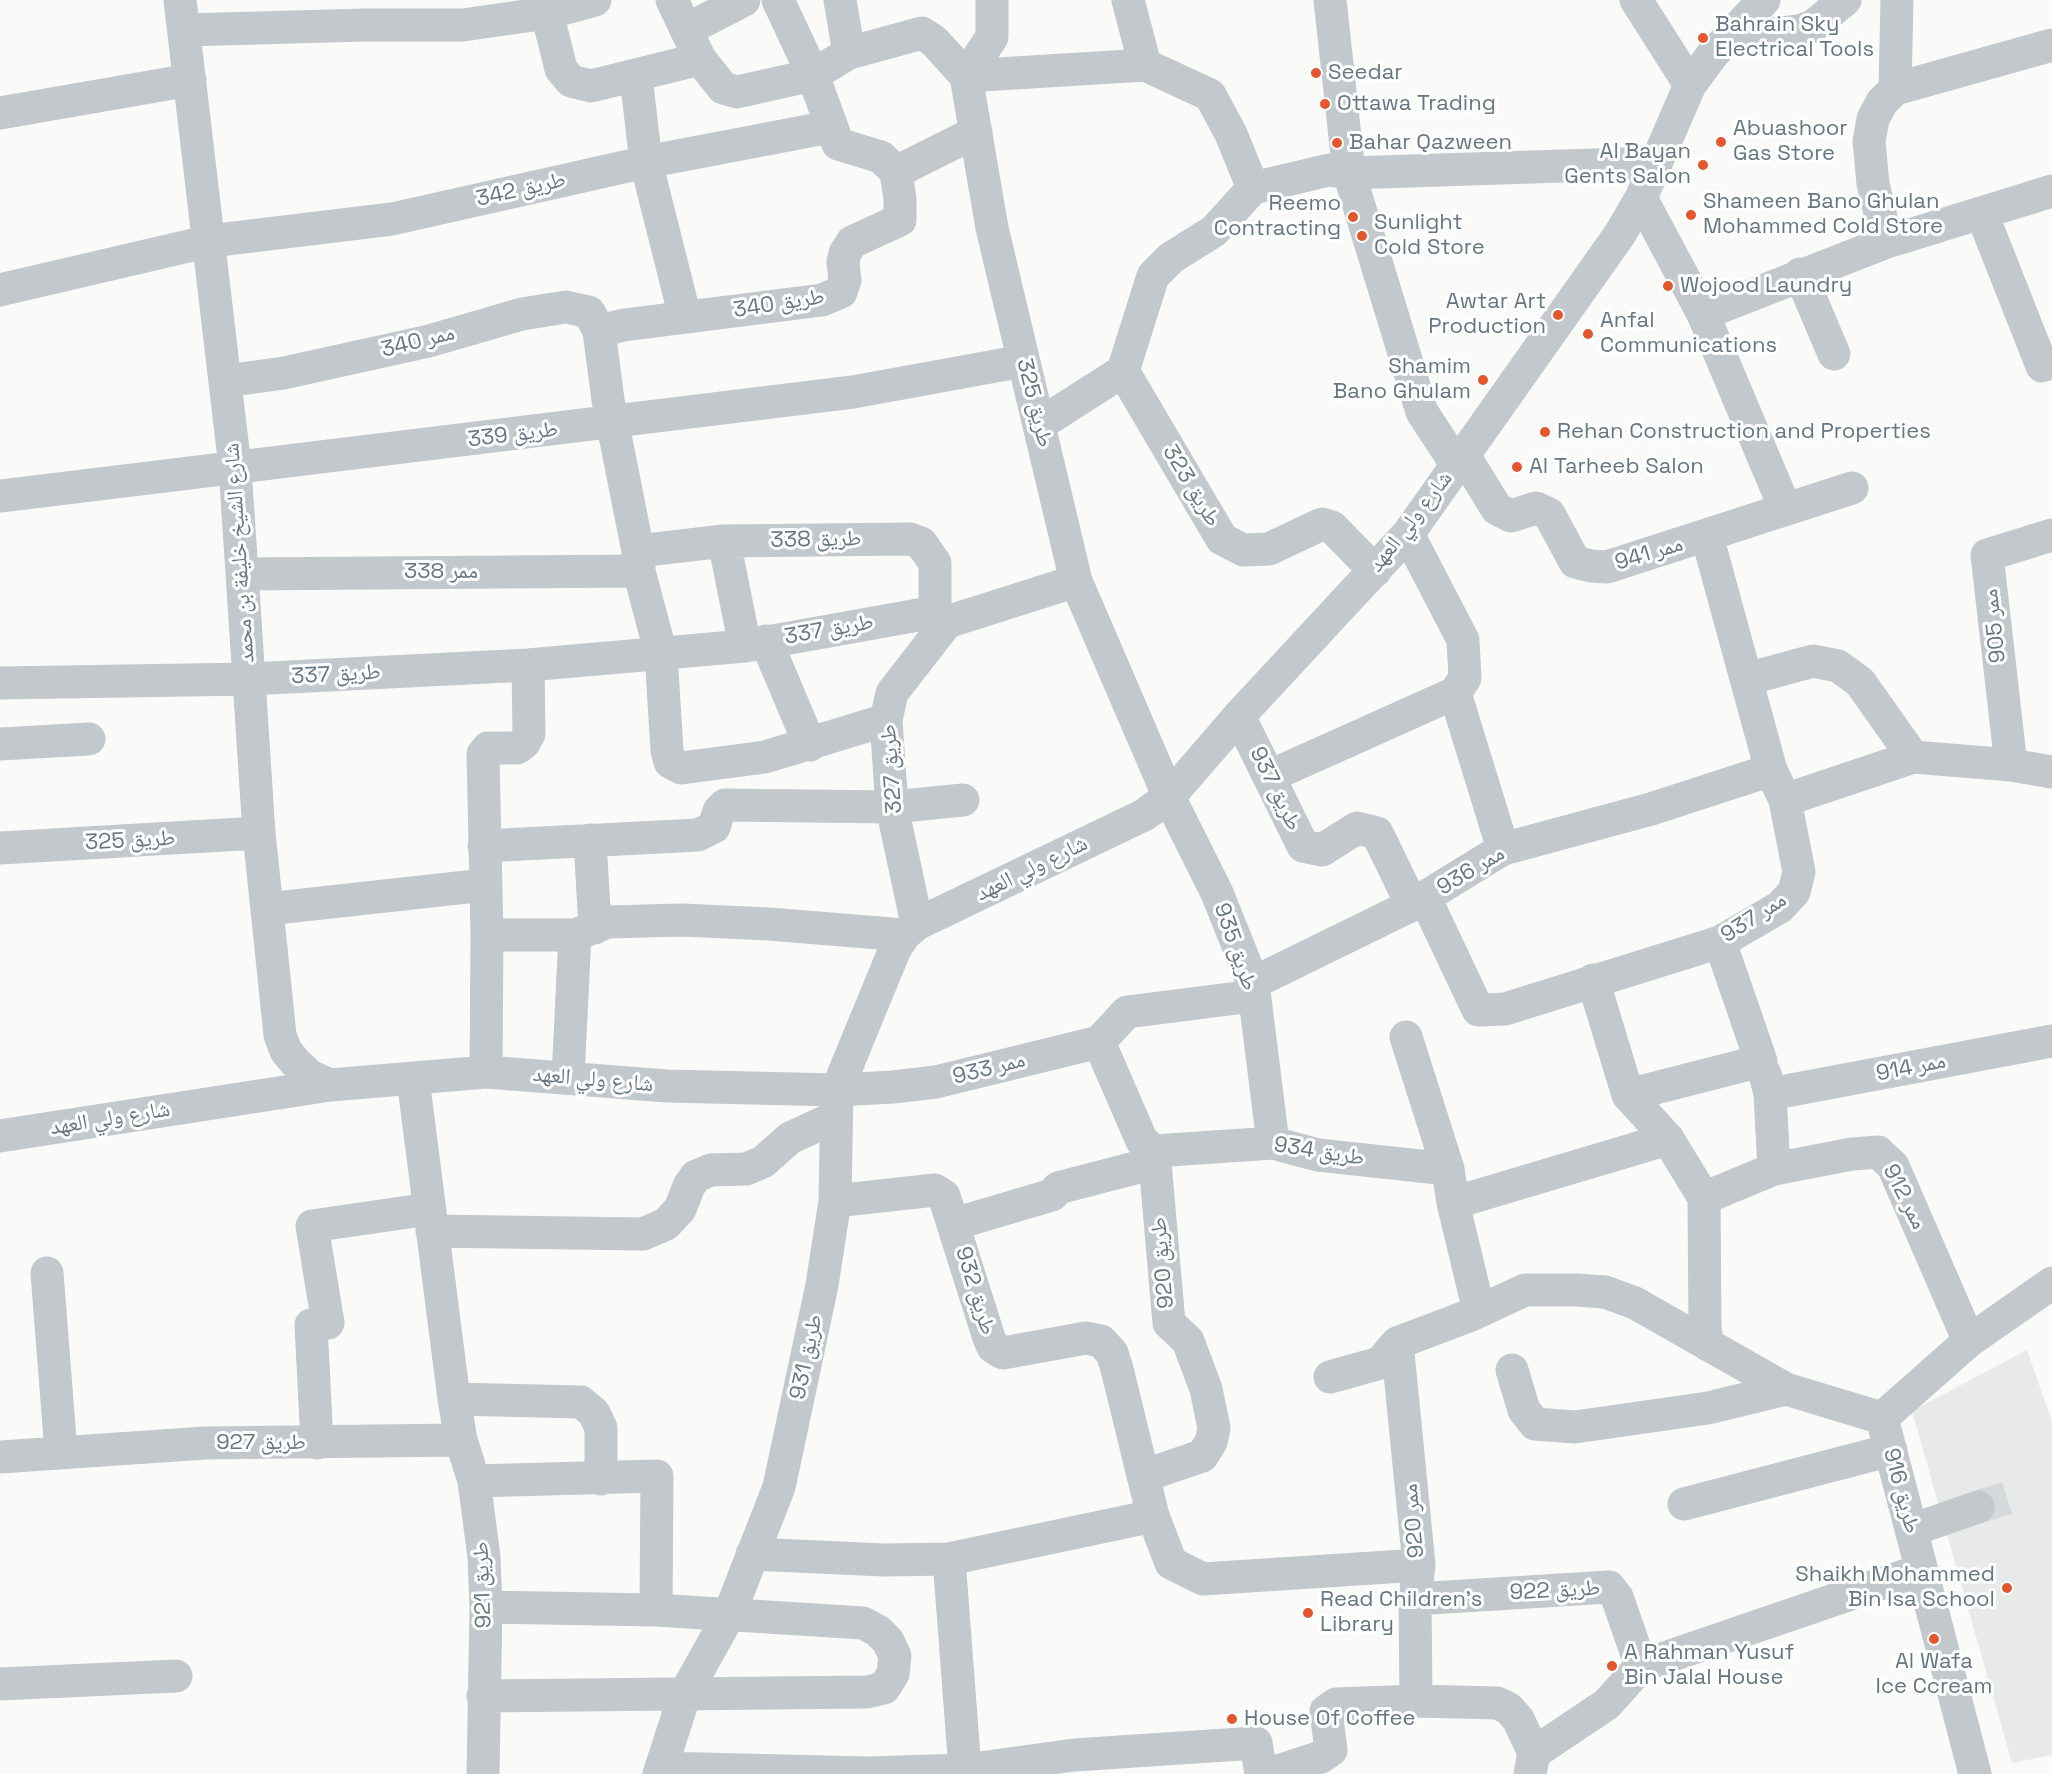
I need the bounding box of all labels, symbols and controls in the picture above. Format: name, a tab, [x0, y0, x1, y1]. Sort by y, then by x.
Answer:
place label: Bahrain Sky Electrical Tools	[1715, 12, 1874, 63]
marker: Bahrain Sky Electrical Tools	[1696, 31, 1710, 45]
place label: Seedar	[1328, 60, 1403, 86]
marker: Seedar	[1309, 66, 1323, 80]
place label: Ottawa Trading	[1337, 91, 1496, 117]
marker: Ottawa Trading	[1318, 97, 1332, 111]
place label: Abuashoor Gas Store	[1733, 116, 1848, 168]
place label: Bahar Qazween	[1349, 130, 1512, 156]
marker: Abuashoor Gas Store	[1714, 135, 1728, 149]
marker: Bahar Qazween	[1330, 136, 1344, 150]
place label: Al Bayan Gents Salon	[1564, 139, 1691, 190]
marker: Al Bayan Gents Salon	[1696, 158, 1710, 172]
street label: طريق 342	[474, 167, 568, 213]
place label: Shameen Bano Ghulan Mohammed Cold Store	[1703, 189, 1943, 240]
place label: Reemo Contracting	[1214, 191, 1341, 242]
marker: Shameen Bano Ghulan Mohammed Cold Store	[1684, 208, 1698, 222]
marker: Reemo Contracting	[1346, 210, 1360, 224]
place label: Sunlight Cold Store	[1374, 210, 1485, 262]
marker: Sunlight Cold Store	[1355, 229, 1369, 243]
place label: Wojood Laundry	[1680, 273, 1852, 299]
marker: Wojood Laundry	[1661, 279, 1675, 293]
street label: طريق 340	[732, 284, 826, 324]
place label: Awtar Art Production	[1428, 289, 1546, 340]
marker: Awtar Art Production	[1551, 308, 1565, 322]
place label: Anfal Communications	[1600, 308, 1777, 360]
street label: ممر 340	[379, 320, 457, 364]
marker: Anfal Communications	[1581, 327, 1595, 341]
place label: Shamim Bano Ghulam	[1333, 354, 1471, 406]
street label: طريق 325	[1010, 356, 1058, 450]
marker: Shamim Bano Ghulam	[1476, 373, 1490, 387]
street label: طريق 339	[466, 416, 560, 454]
place label: Rehan Construction and Properties	[1557, 419, 1931, 445]
marker: Rehan Construction and Properties	[1538, 425, 1552, 439]
street label: طريق 323	[1156, 440, 1226, 532]
street label: شارع الشيخ خليفة بن محمد	[219, 442, 261, 664]
place label: Al Tarheeb Salon	[1529, 454, 1704, 480]
marker: Al Tarheeb Salon	[1510, 460, 1524, 474]
street label: شارع ولي العهد	[1363, 466, 1459, 578]
street label: طريق 338	[770, 526, 862, 554]
street label: ممر 941	[1612, 531, 1686, 577]
street label: ممر 338	[404, 559, 478, 585]
street label: ممر 905	[1978, 588, 2012, 664]
street label: طريق 337	[783, 609, 875, 651]
street label: طريق 337	[291, 659, 381, 691]
street label: طريق 327	[876, 723, 908, 815]
street label: طريق 937	[1243, 743, 1307, 835]
street label: طريق 325	[84, 825, 176, 857]
street label: شارع ولي العهد	[972, 831, 1092, 907]
street label: ممر 936	[1433, 841, 1509, 901]
street label: ممر 937	[1716, 887, 1792, 949]
street label: طريق 935	[1208, 900, 1262, 994]
street label: ممر 933	[950, 1047, 1028, 1091]
street label: ممر 914	[1874, 1048, 1948, 1088]
street label: شارع ولي العهد	[532, 1062, 654, 1098]
street label: شارع ولي العهد	[48, 1096, 172, 1142]
street label: طريق 934	[1272, 1132, 1366, 1172]
street label: ممر 912	[1876, 1160, 1932, 1234]
street label: طريق 920	[1146, 1216, 1180, 1310]
street label: طريق 932	[949, 1244, 1001, 1338]
street label: طريق 931	[785, 1312, 829, 1402]
street label: طريق 927	[216, 1430, 306, 1456]
street label: طريق 916	[1877, 1446, 1925, 1536]
street label: ممر 920	[1398, 1483, 1430, 1559]
street label: طريق 921	[468, 1541, 498, 1629]
place label: Shaikh Mohammed Bin Isa School	[1795, 1562, 1995, 1614]
street label: طريق 922	[1509, 1575, 1601, 1607]
marker: Shaikh Mohammed Bin Isa School	[2000, 1581, 2014, 1595]
place label: Read Children's Library	[1320, 1587, 1482, 1639]
marker: Read Children's Library	[1301, 1606, 1315, 1620]
marker: Al Wafa Ice Ccream	[1927, 1632, 1941, 1646]
place label: A Rahman Yusuf Bin Jalal House	[1624, 1640, 1794, 1692]
place label: Al Wafa Ice Ccream	[1876, 1649, 1992, 1700]
marker: A Rahman Yusuf Bin Jalal House	[1605, 1659, 1619, 1673]
place label: House Of Coffee	[1244, 1706, 1415, 1732]
marker: House Of Coffee	[1225, 1712, 1239, 1726]

